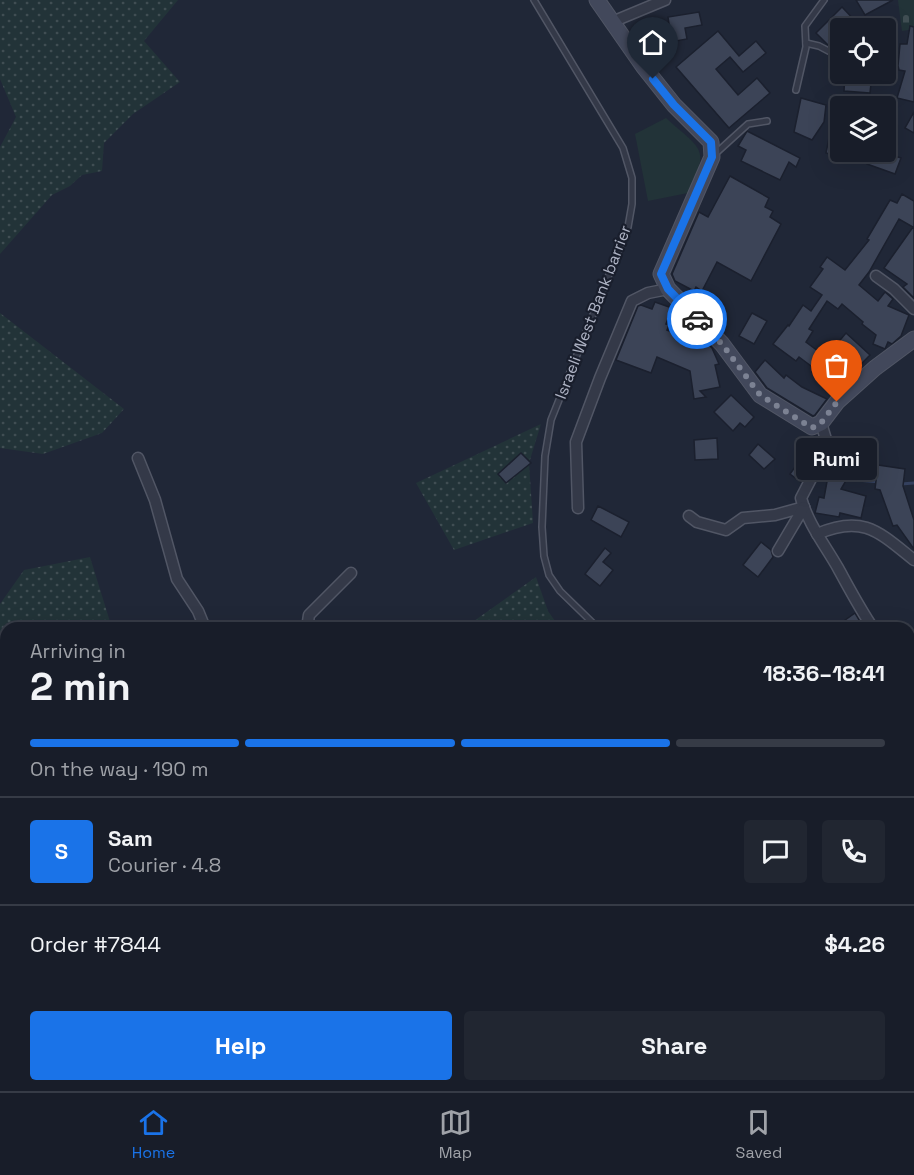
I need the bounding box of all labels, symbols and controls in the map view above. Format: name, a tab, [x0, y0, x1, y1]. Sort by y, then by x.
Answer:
pin	[627, 17, 678, 79]
map controls	[830, 18, 896, 162]
button: locate	[830, 18, 896, 84]
icon: home	[636, 26, 669, 59]
button: layers	[830, 96, 896, 162]
street label: Israeli West Bank barrier	[550, 222, 636, 402]
courier	[667, 289, 727, 349]
icon: car	[681, 303, 714, 336]
pin	[811, 340, 862, 402]
icon: bag	[820, 349, 853, 382]
callout: Rumi	[796, 438, 878, 480]
text: Rumi	[813, 446, 860, 472]
text: Arriving in	[30, 638, 126, 664]
text: 18:36–18:41	[763, 659, 885, 687]
text: 2 min	[30, 662, 131, 711]
text: On the way · 190 m	[30, 756, 208, 782]
button: chat	[744, 820, 807, 883]
button: phone	[822, 820, 885, 883]
text: Sam	[108, 824, 153, 852]
text: S	[55, 837, 68, 865]
text: Courier · 4.8	[108, 852, 221, 878]
text: Order #7844	[30, 930, 161, 958]
text: $4.26	[824, 930, 885, 958]
button: Help	[30, 1011, 452, 1080]
button: Share	[464, 1011, 885, 1080]
tab: Home	[132, 1106, 175, 1163]
tab: Map	[439, 1106, 472, 1163]
tab: Saved	[736, 1106, 782, 1163]

